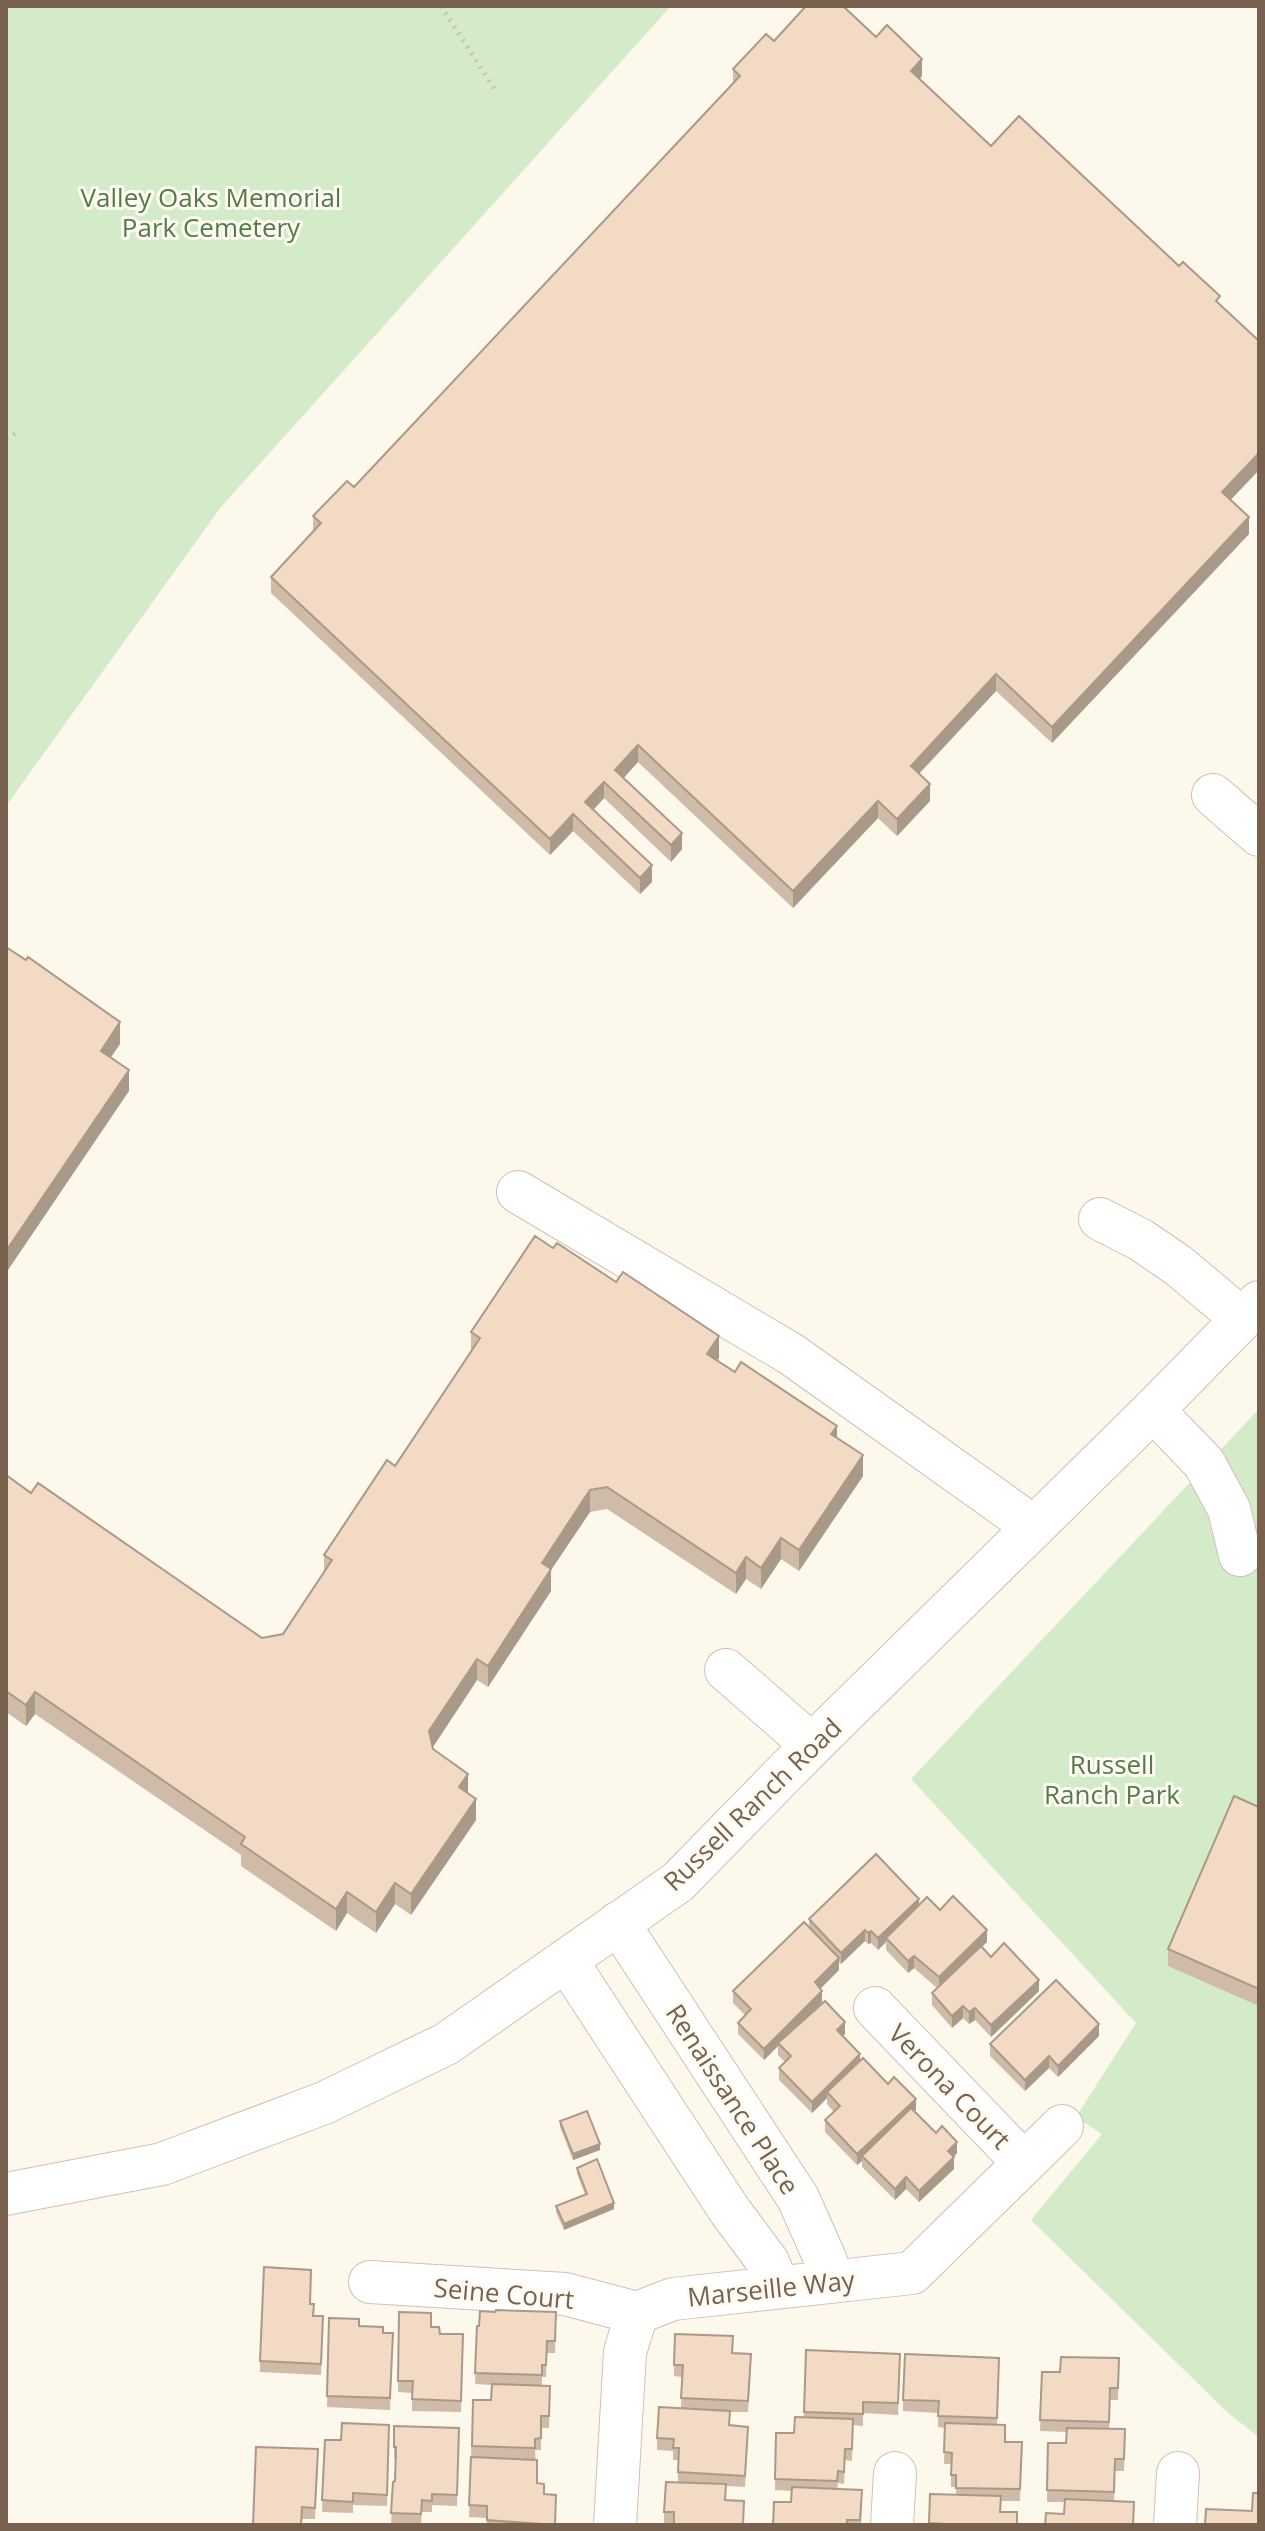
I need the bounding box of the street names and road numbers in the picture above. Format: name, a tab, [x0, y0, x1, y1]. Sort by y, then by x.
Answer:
street label: Russell Ranch Road	[655, 1709, 849, 1899]
street label: Renaissance Place	[658, 1997, 808, 2201]
street label: Verona Court	[881, 2015, 1019, 2157]
street label: Marseille Way	[686, 2261, 857, 2315]
street label: Seine Court	[432, 2269, 576, 2317]

